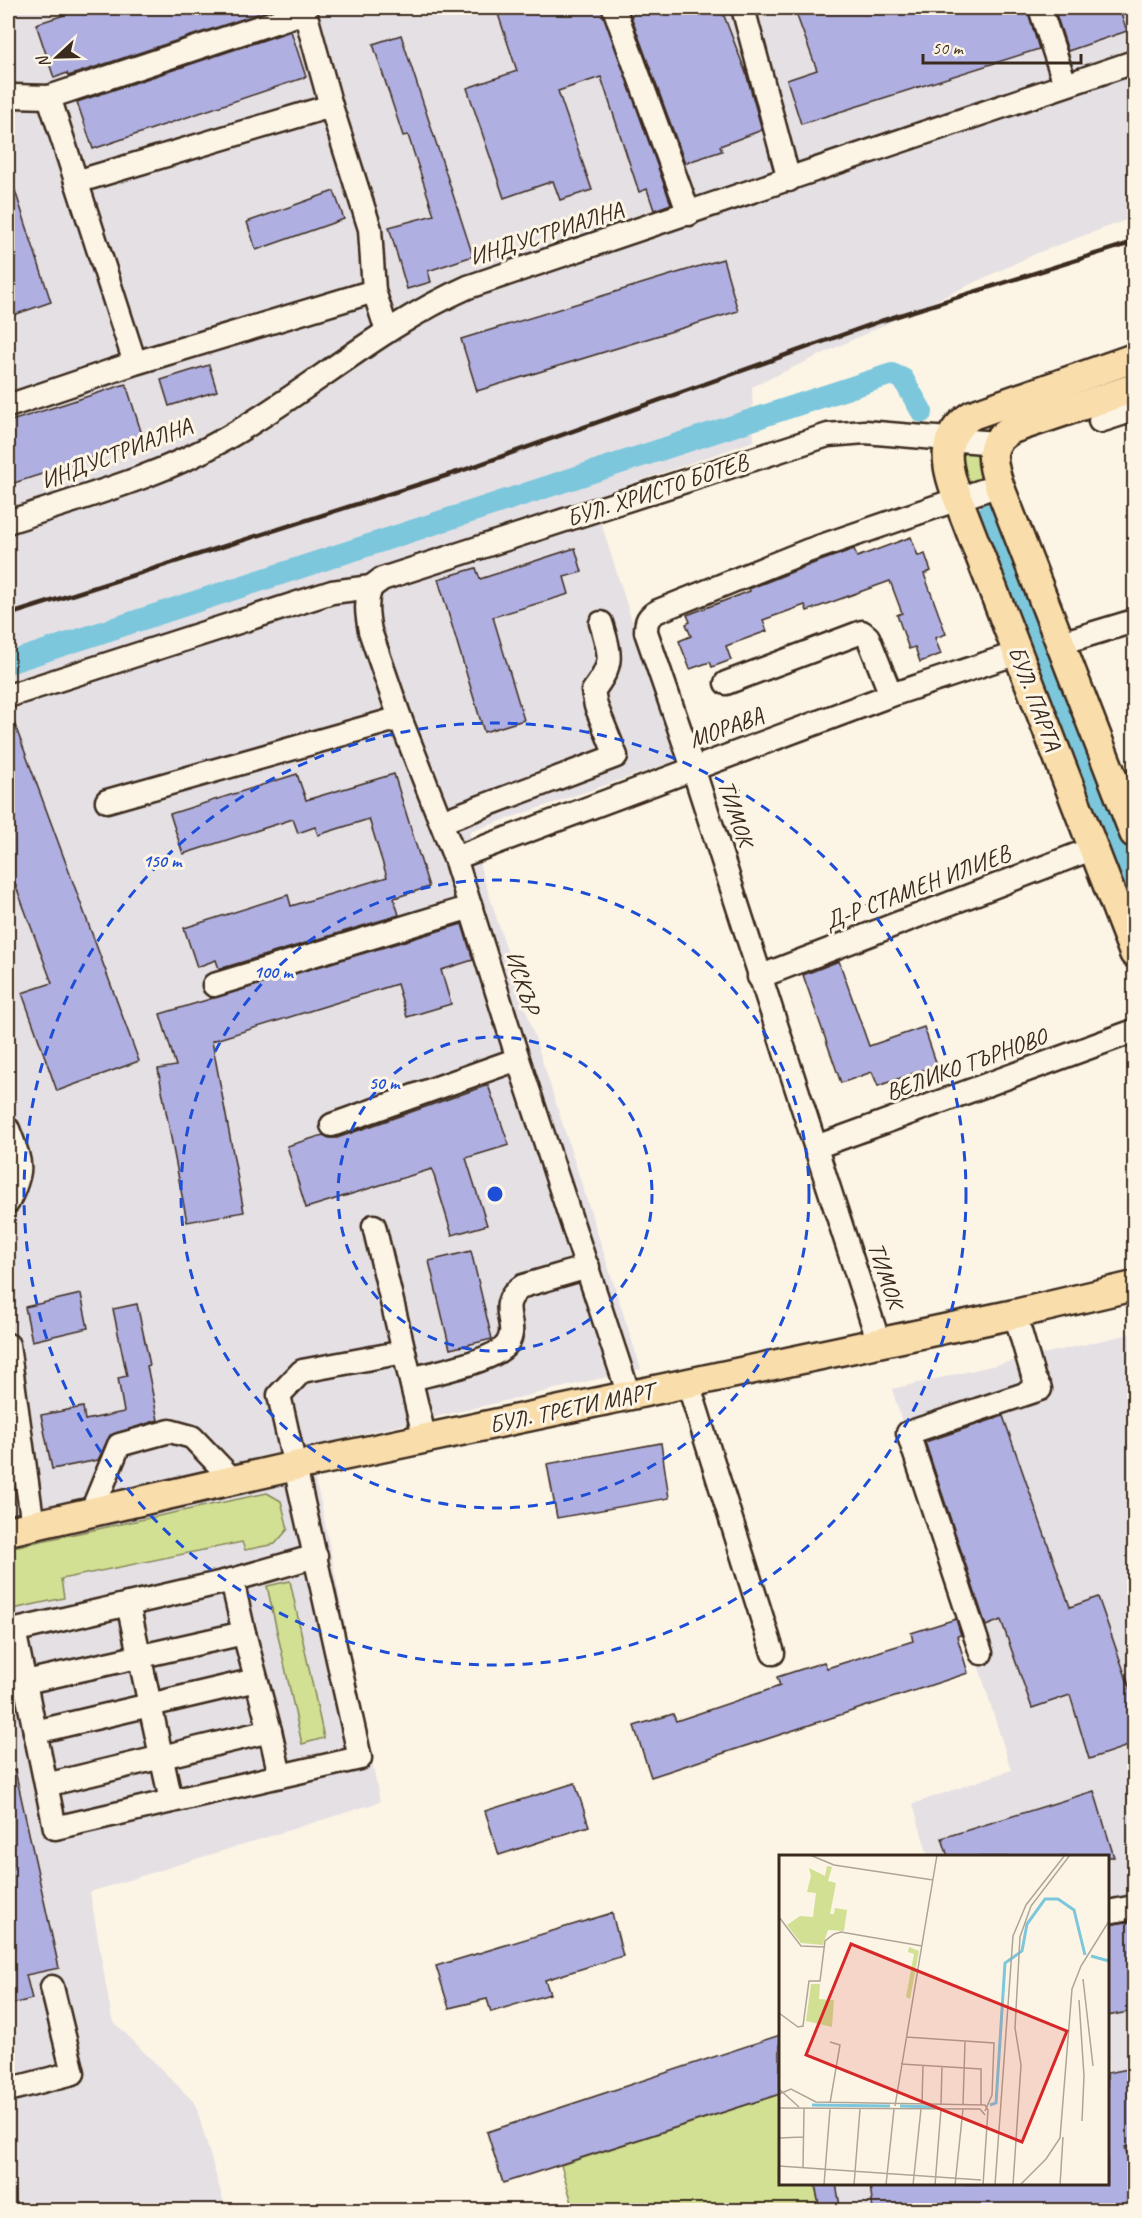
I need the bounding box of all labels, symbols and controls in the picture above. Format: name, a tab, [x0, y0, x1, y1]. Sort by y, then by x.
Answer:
north arrow	[27, 27, 87, 87]
scale bar	[923, 27, 1080, 65]
text: 50 m	[932, 37, 965, 59]
text: N	[32, 51, 55, 71]
street label: ИНДУСТРИАЛНА	[465, 194, 627, 272]
street label: ИНДУСТРИАЛНА	[36, 410, 197, 496]
street label: БУЛ. ХРИСТО БОТЕВ	[563, 446, 753, 533]
street label: БУЛ. ПАРТА	[1001, 642, 1069, 755]
street label: МОРАВА	[685, 699, 768, 754]
street label: ТИМОК	[711, 776, 762, 854]
street label: Д-Р СТАМЕН ИЛИЕВ	[820, 837, 1016, 936]
text: 150 m	[143, 850, 183, 872]
street label: ИСКЪР	[499, 947, 548, 1021]
text: 100 m	[254, 961, 294, 983]
street label: ВЕЛИКО ТЪРНОВО	[881, 1020, 1053, 1107]
text: 50 m	[369, 1072, 401, 1094]
centre of rings	[485, 1184, 505, 1204]
street label: ТИМОК	[861, 1238, 912, 1316]
street label: БУЛ. ТРЕТИ МАРТ	[486, 1375, 662, 1440]
inset map	[779, 1855, 1109, 2185]

